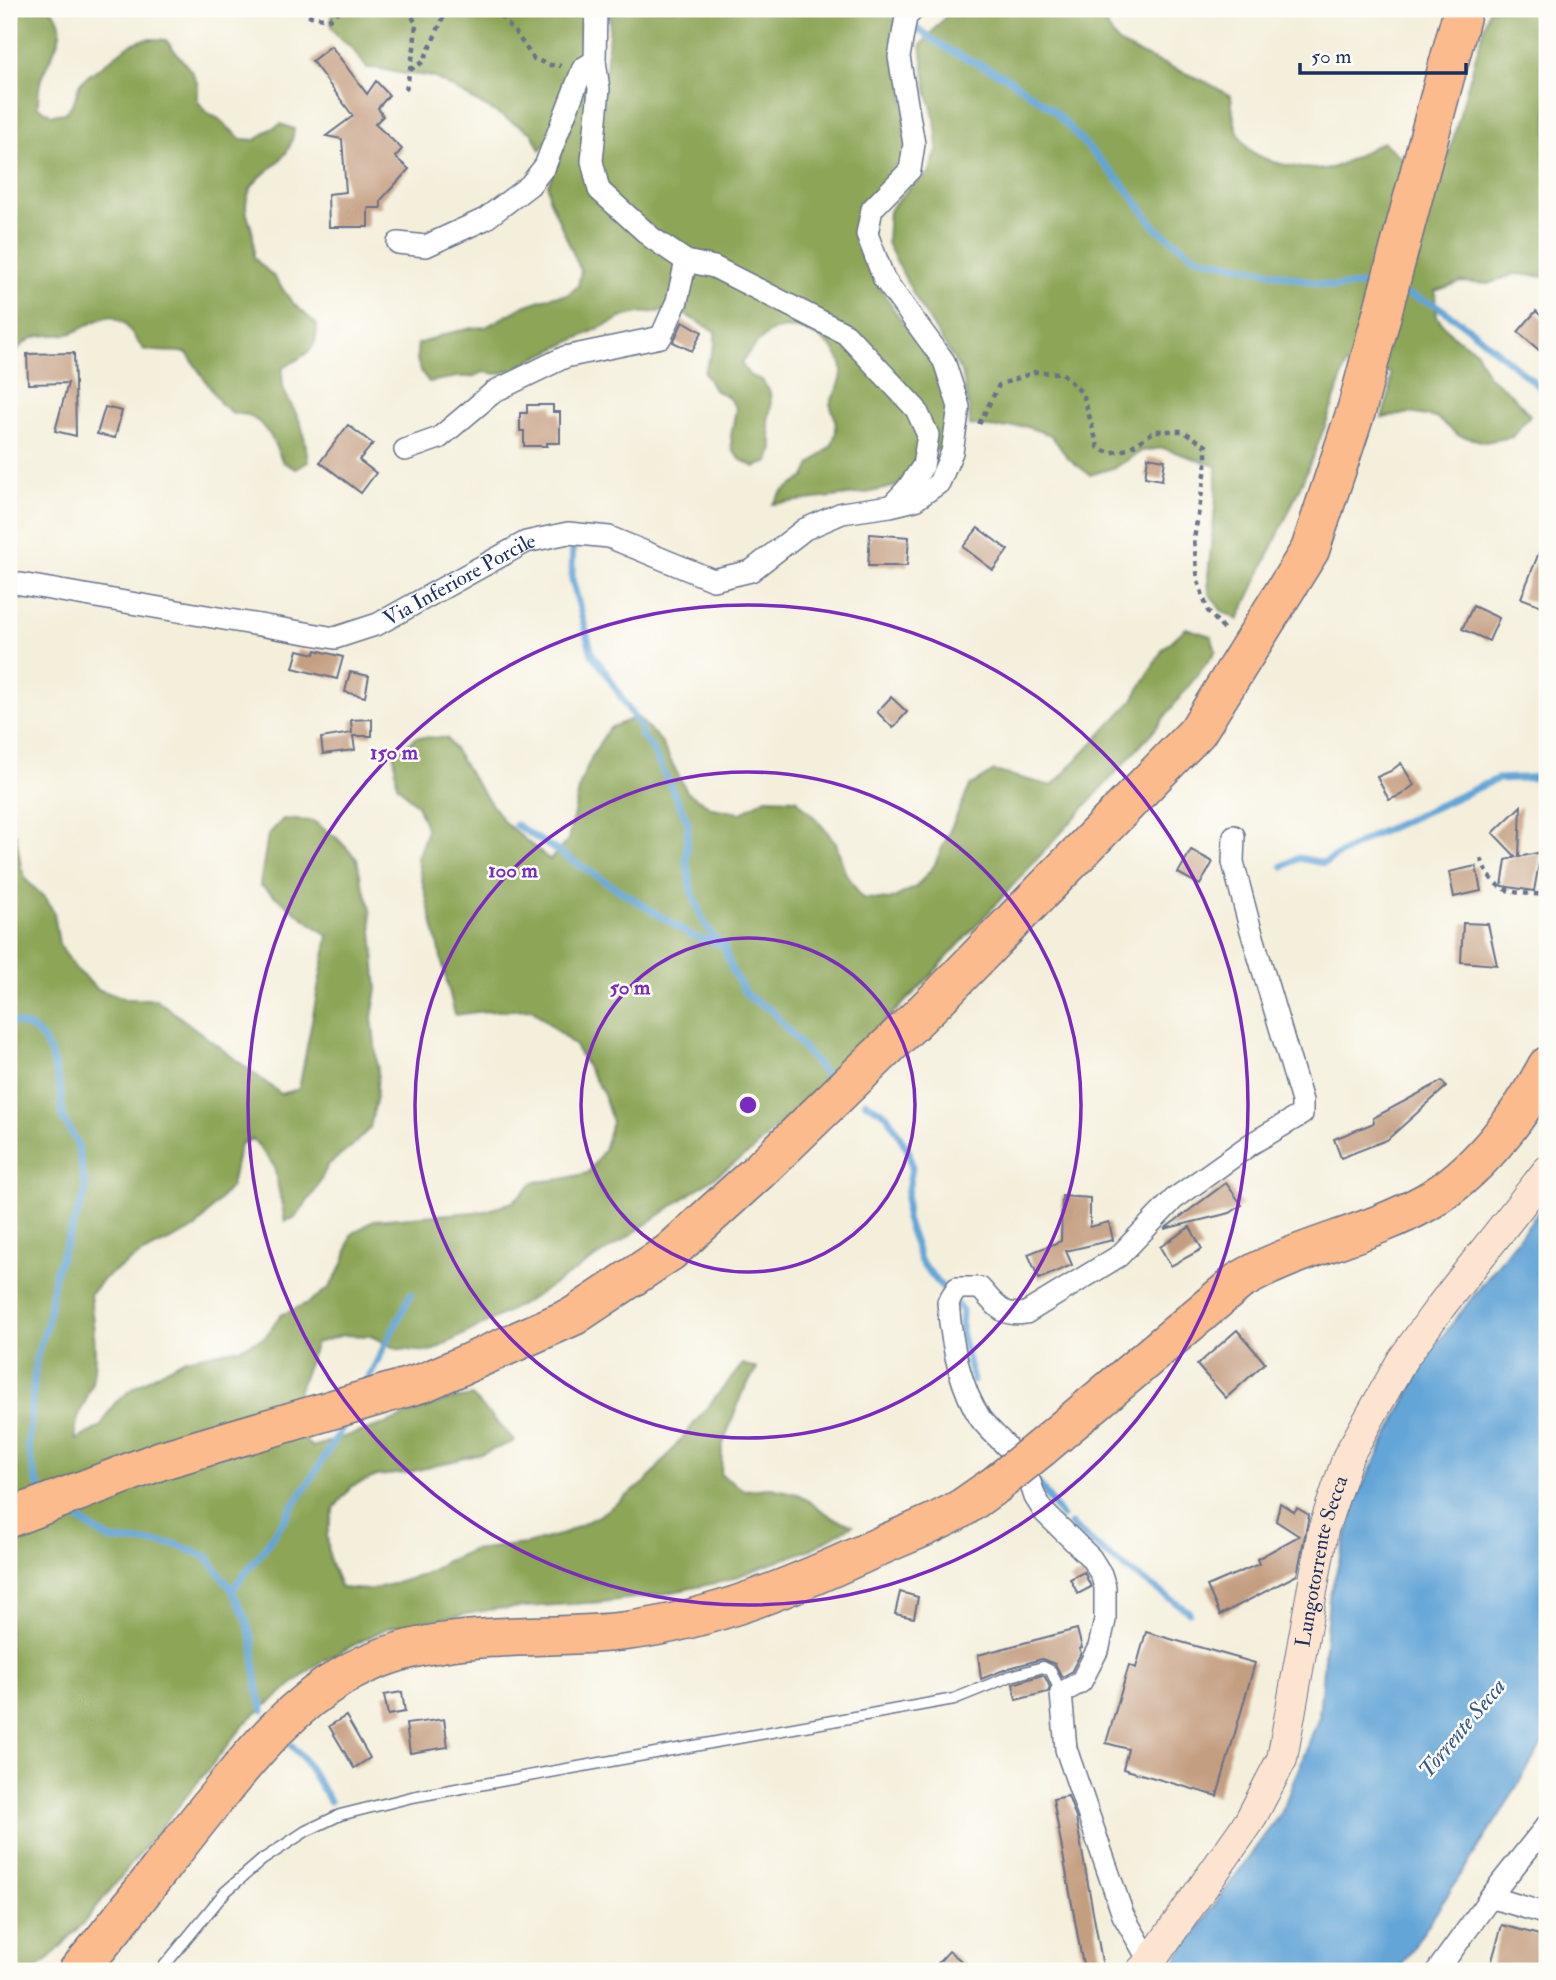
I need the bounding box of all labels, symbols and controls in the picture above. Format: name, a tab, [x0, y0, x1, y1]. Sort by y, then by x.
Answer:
scale bar	[1300, 32, 1467, 76]
text: 50 m	[1311, 43, 1352, 70]
street label: Via Inferiore Porcile	[378, 527, 538, 632]
text: 150 m	[370, 739, 419, 766]
text: 100 m	[488, 857, 539, 884]
text: 50 m	[610, 974, 651, 1001]
centre of rings	[736, 1093, 760, 1117]
street label: Lungotorrente Secca	[1289, 1472, 1354, 1649]
water label: Torrente Secca	[1412, 1672, 1512, 1784]

